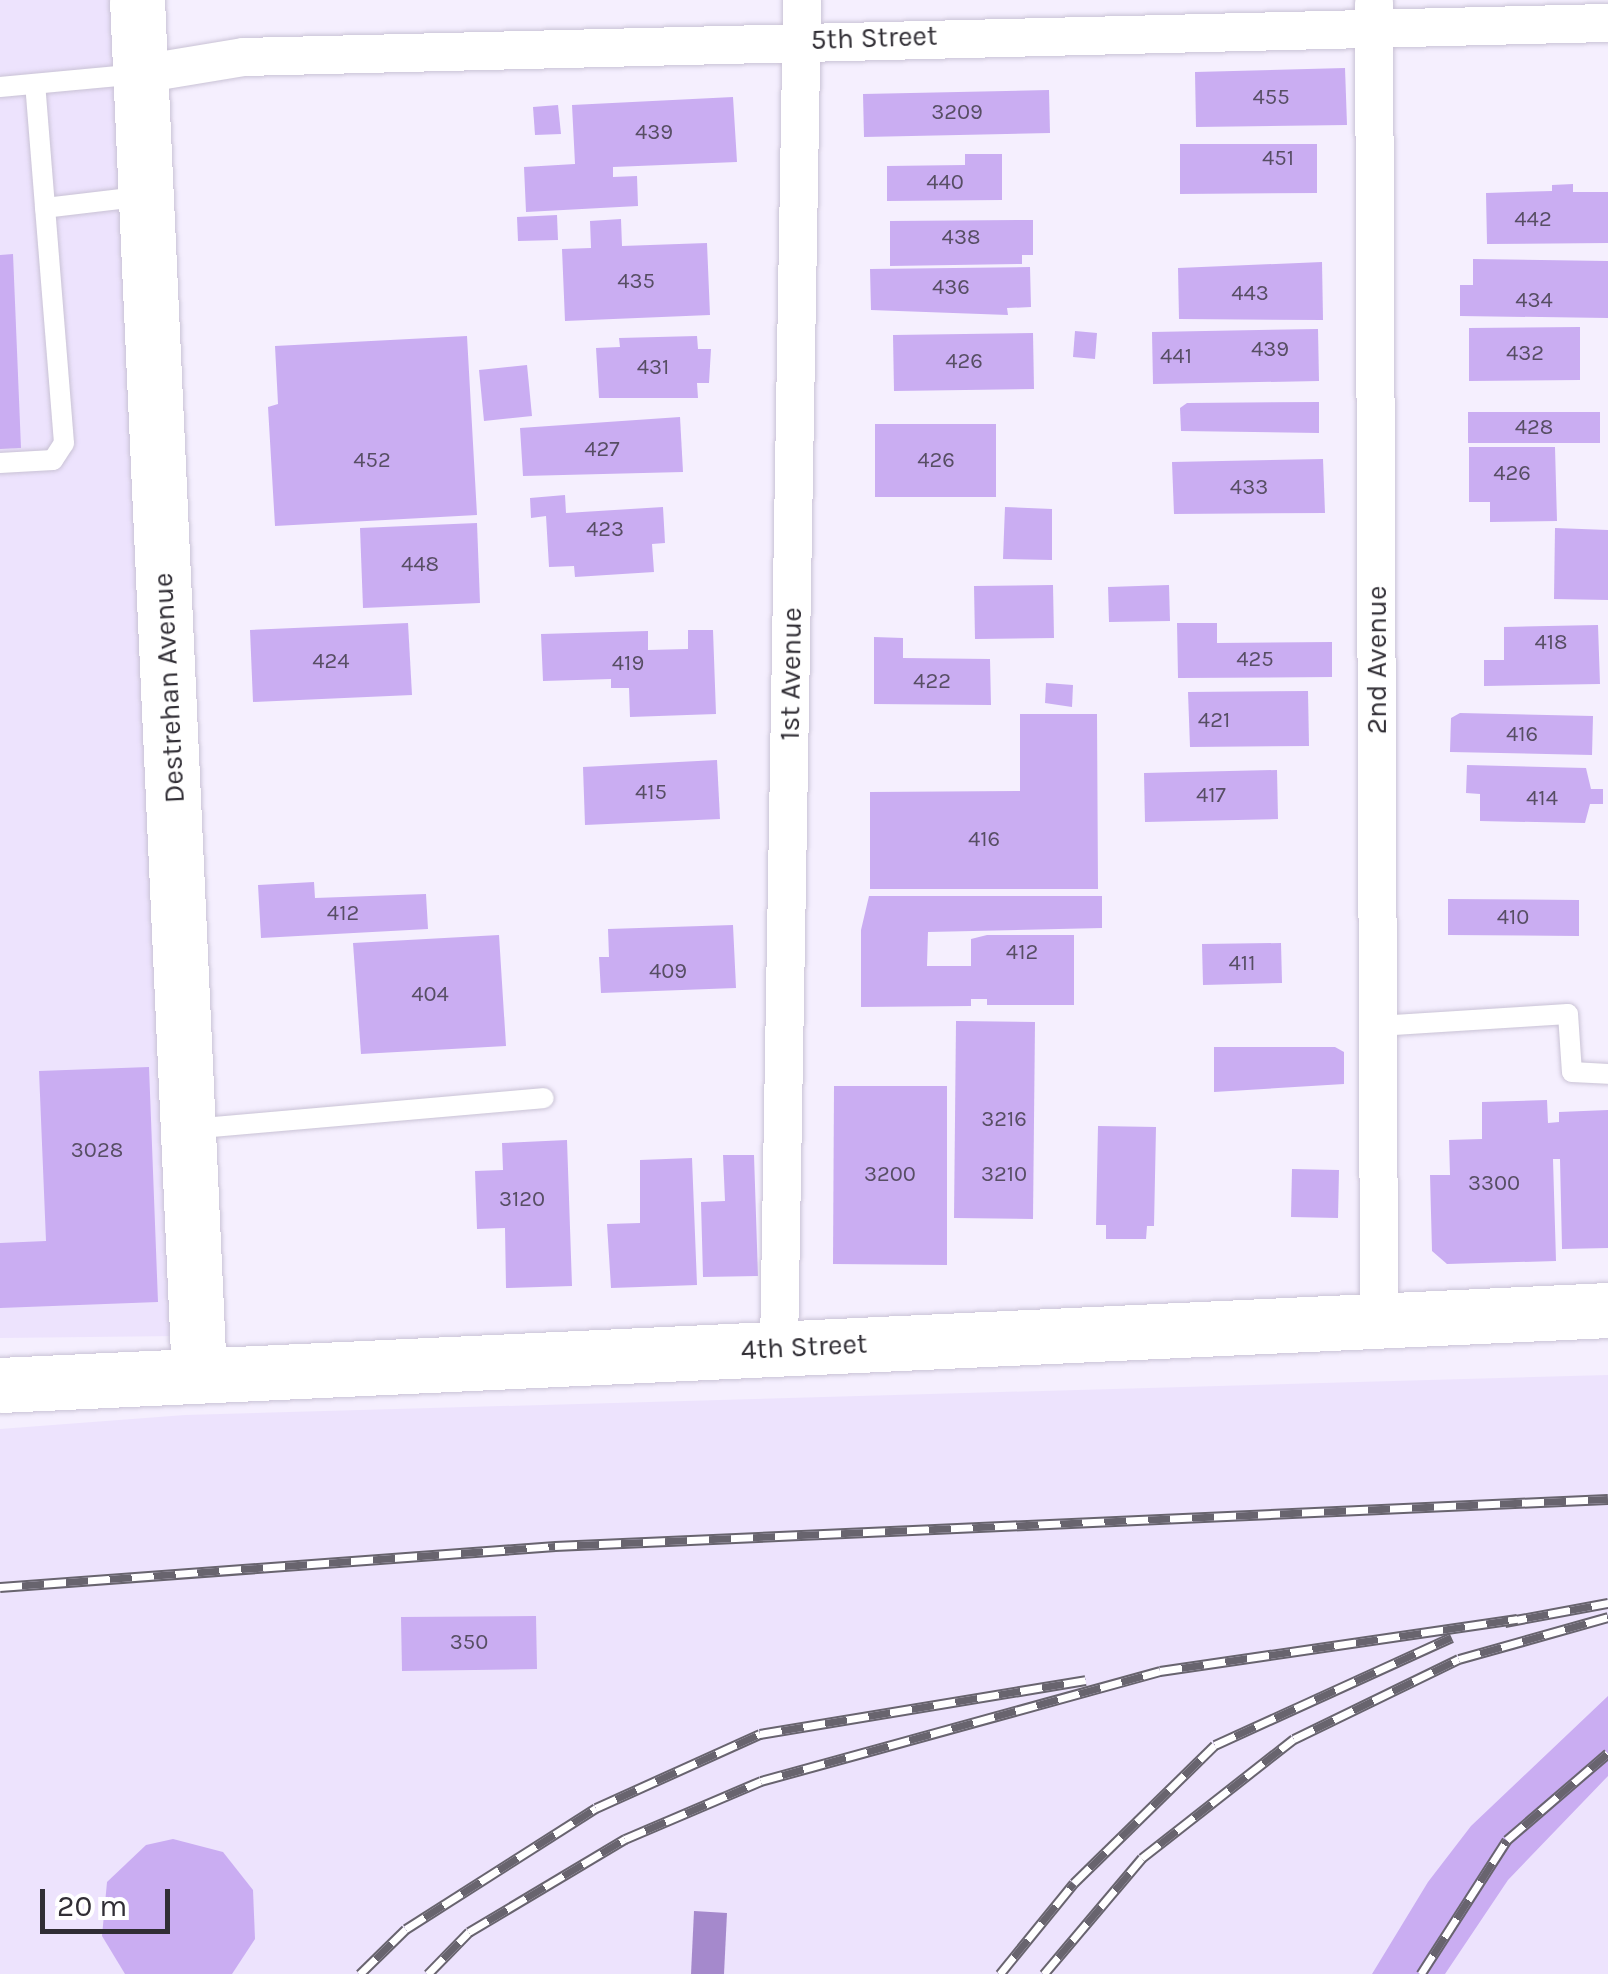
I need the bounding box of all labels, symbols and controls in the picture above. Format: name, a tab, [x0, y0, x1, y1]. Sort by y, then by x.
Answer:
street label: 5th Street	[810, 19, 938, 57]
house number: 455	[1252, 85, 1290, 111]
house number: 3209	[931, 100, 983, 126]
house number: 439	[635, 120, 673, 146]
house number: 451	[1262, 146, 1294, 172]
house number: 440	[926, 170, 964, 196]
house number: 442	[1514, 207, 1552, 233]
house number: 438	[942, 225, 980, 251]
house number: 435	[617, 269, 655, 295]
house number: 436	[932, 275, 970, 301]
house number: 443	[1231, 281, 1269, 307]
house number: 434	[1515, 288, 1553, 314]
house number: 439	[1251, 337, 1289, 363]
house number: 432	[1506, 341, 1544, 367]
house number: 441	[1160, 344, 1192, 370]
house number: 426	[945, 349, 983, 375]
house number: 431	[637, 355, 669, 381]
house number: 428	[1515, 415, 1553, 441]
house number: 427	[584, 437, 620, 463]
house number: 452	[353, 448, 391, 474]
house number: 426	[917, 448, 955, 474]
house number: 426	[1493, 461, 1531, 487]
house number: 433	[1230, 475, 1268, 501]
house number: 423	[586, 517, 624, 543]
house number: 448	[401, 552, 439, 578]
street label: Destrehan Avenue	[146, 572, 192, 804]
street label: 2nd Avenue	[1360, 586, 1394, 734]
street label: 1st Avenue	[773, 607, 809, 741]
house number: 418	[1534, 630, 1568, 656]
house number: 425	[1236, 647, 1274, 673]
house number: 424	[312, 649, 350, 675]
house number: 419	[612, 651, 644, 677]
house number: 422	[913, 669, 951, 695]
house number: 421	[1198, 708, 1230, 734]
house number: 416	[1506, 722, 1538, 748]
house number: 415	[635, 780, 667, 806]
house number: 417	[1196, 783, 1226, 809]
house number: 414	[1526, 786, 1558, 812]
house number: 416	[968, 827, 1000, 853]
house number: 412	[327, 901, 359, 927]
house number: 410	[1497, 905, 1529, 931]
house number: 412	[1006, 940, 1038, 966]
house number: 411	[1229, 951, 1255, 977]
house number: 409	[649, 959, 687, 985]
house number: 404	[411, 982, 449, 1008]
house number: 3216	[981, 1107, 1027, 1133]
house number: 3028	[71, 1138, 123, 1164]
house number: 3200	[864, 1162, 916, 1188]
house number: 3210	[981, 1162, 1027, 1188]
house number: 3300	[1468, 1171, 1520, 1197]
house number: 3120	[499, 1187, 545, 1213]
street label: 4th Street	[740, 1327, 868, 1367]
house number: 350	[450, 1630, 488, 1656]
scale bar	[45, 1869, 175, 1931]
text: 20 m	[57, 1888, 127, 1924]

